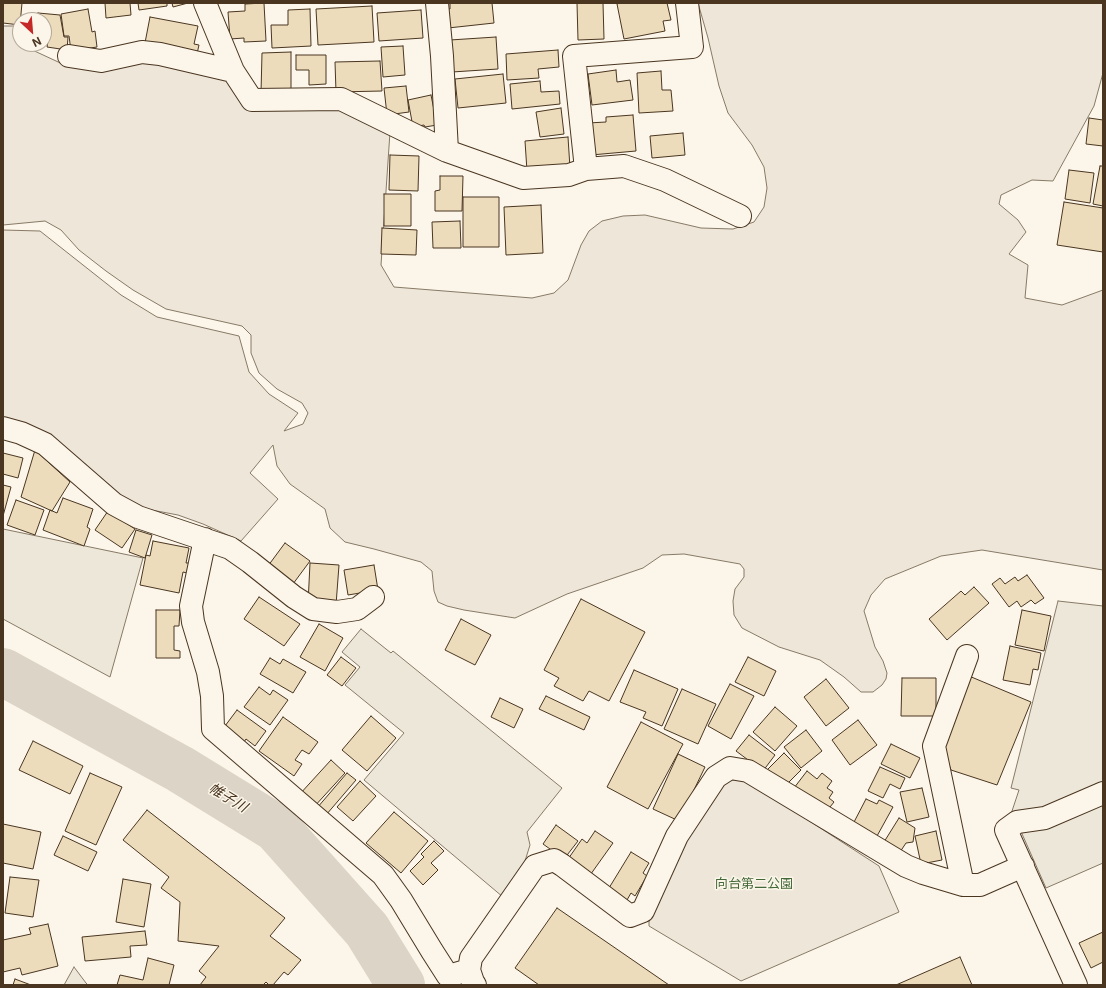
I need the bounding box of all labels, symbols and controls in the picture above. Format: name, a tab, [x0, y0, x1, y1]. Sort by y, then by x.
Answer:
north arrow	[12, 12, 52, 52]
text: N	[30, 34, 44, 50]
water label: 帷子川	[206, 780, 250, 816]
park label: 向台第二公園	[715, 876, 793, 892]

